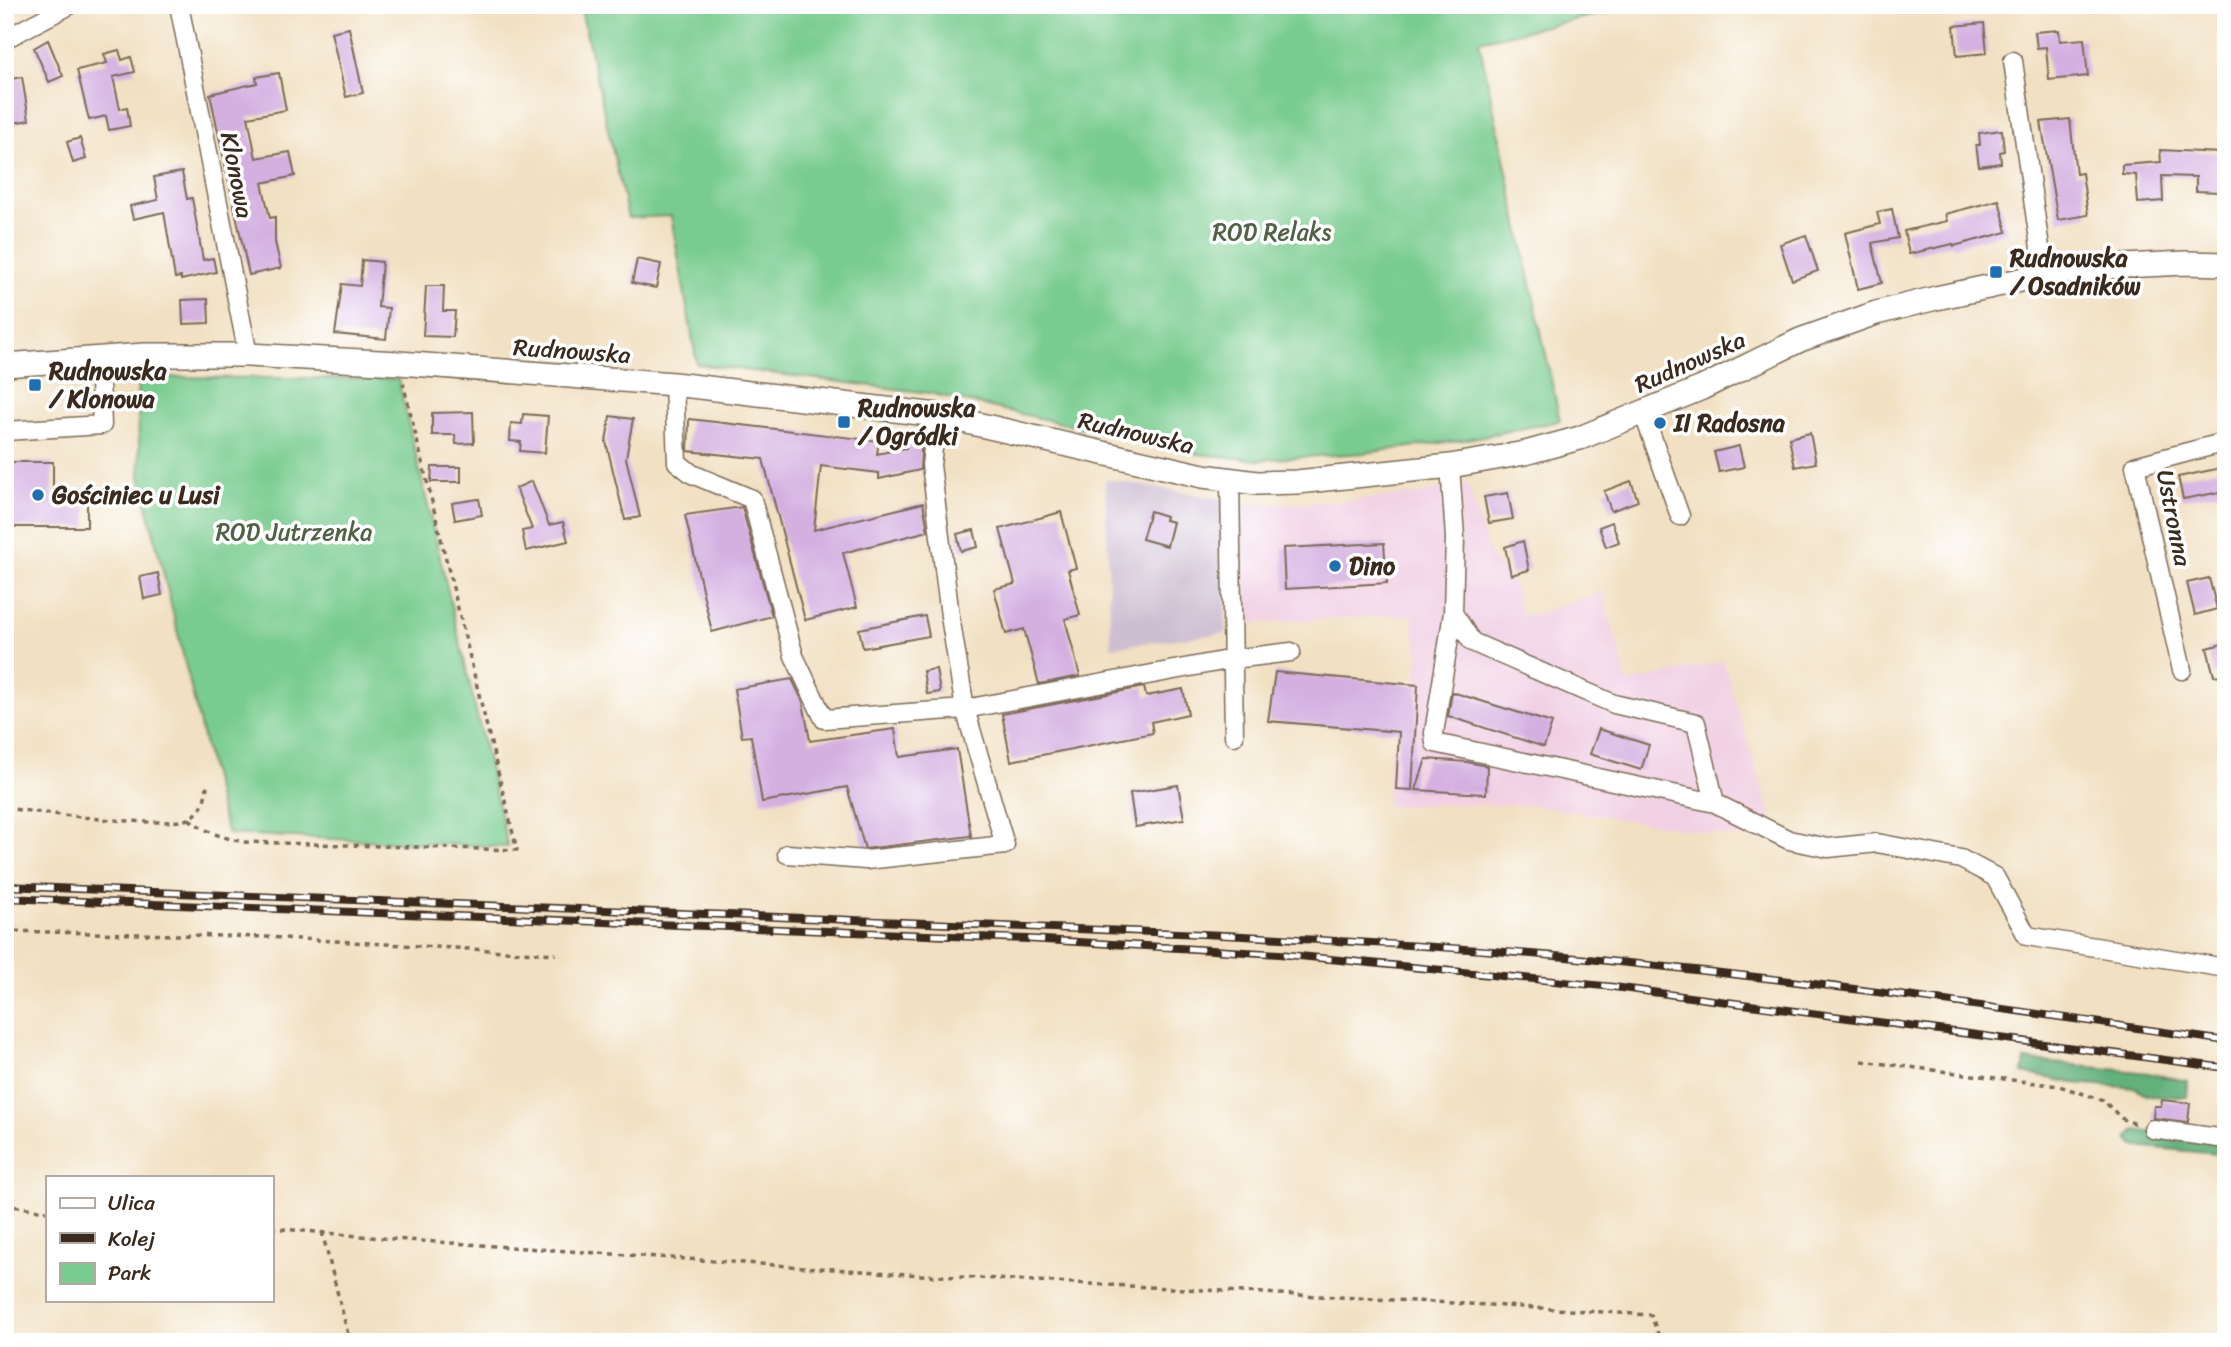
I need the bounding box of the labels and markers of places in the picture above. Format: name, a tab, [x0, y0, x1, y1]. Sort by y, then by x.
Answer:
place label: Rudnowska / Osadników	[2009, 237, 2141, 307]
marker: Rudnowska / Osadników	[1988, 264, 2004, 280]
place label: Rudnowska / Klonowa	[48, 350, 168, 420]
marker: Rudnowska / Klonowa	[27, 377, 43, 393]
place label: Rudnowska / Ogródki	[857, 387, 977, 457]
place label: II Radosna	[1672, 402, 1786, 444]
marker: Rudnowska / Ogródki	[836, 414, 852, 430]
marker: II Radosna	[1652, 415, 1668, 431]
place label: Gościniec u Lusi	[52, 474, 221, 516]
marker: Gościniec u Lusi	[30, 487, 46, 503]
place label: Dino	[1349, 545, 1396, 587]
marker: Dino	[1327, 558, 1343, 574]

